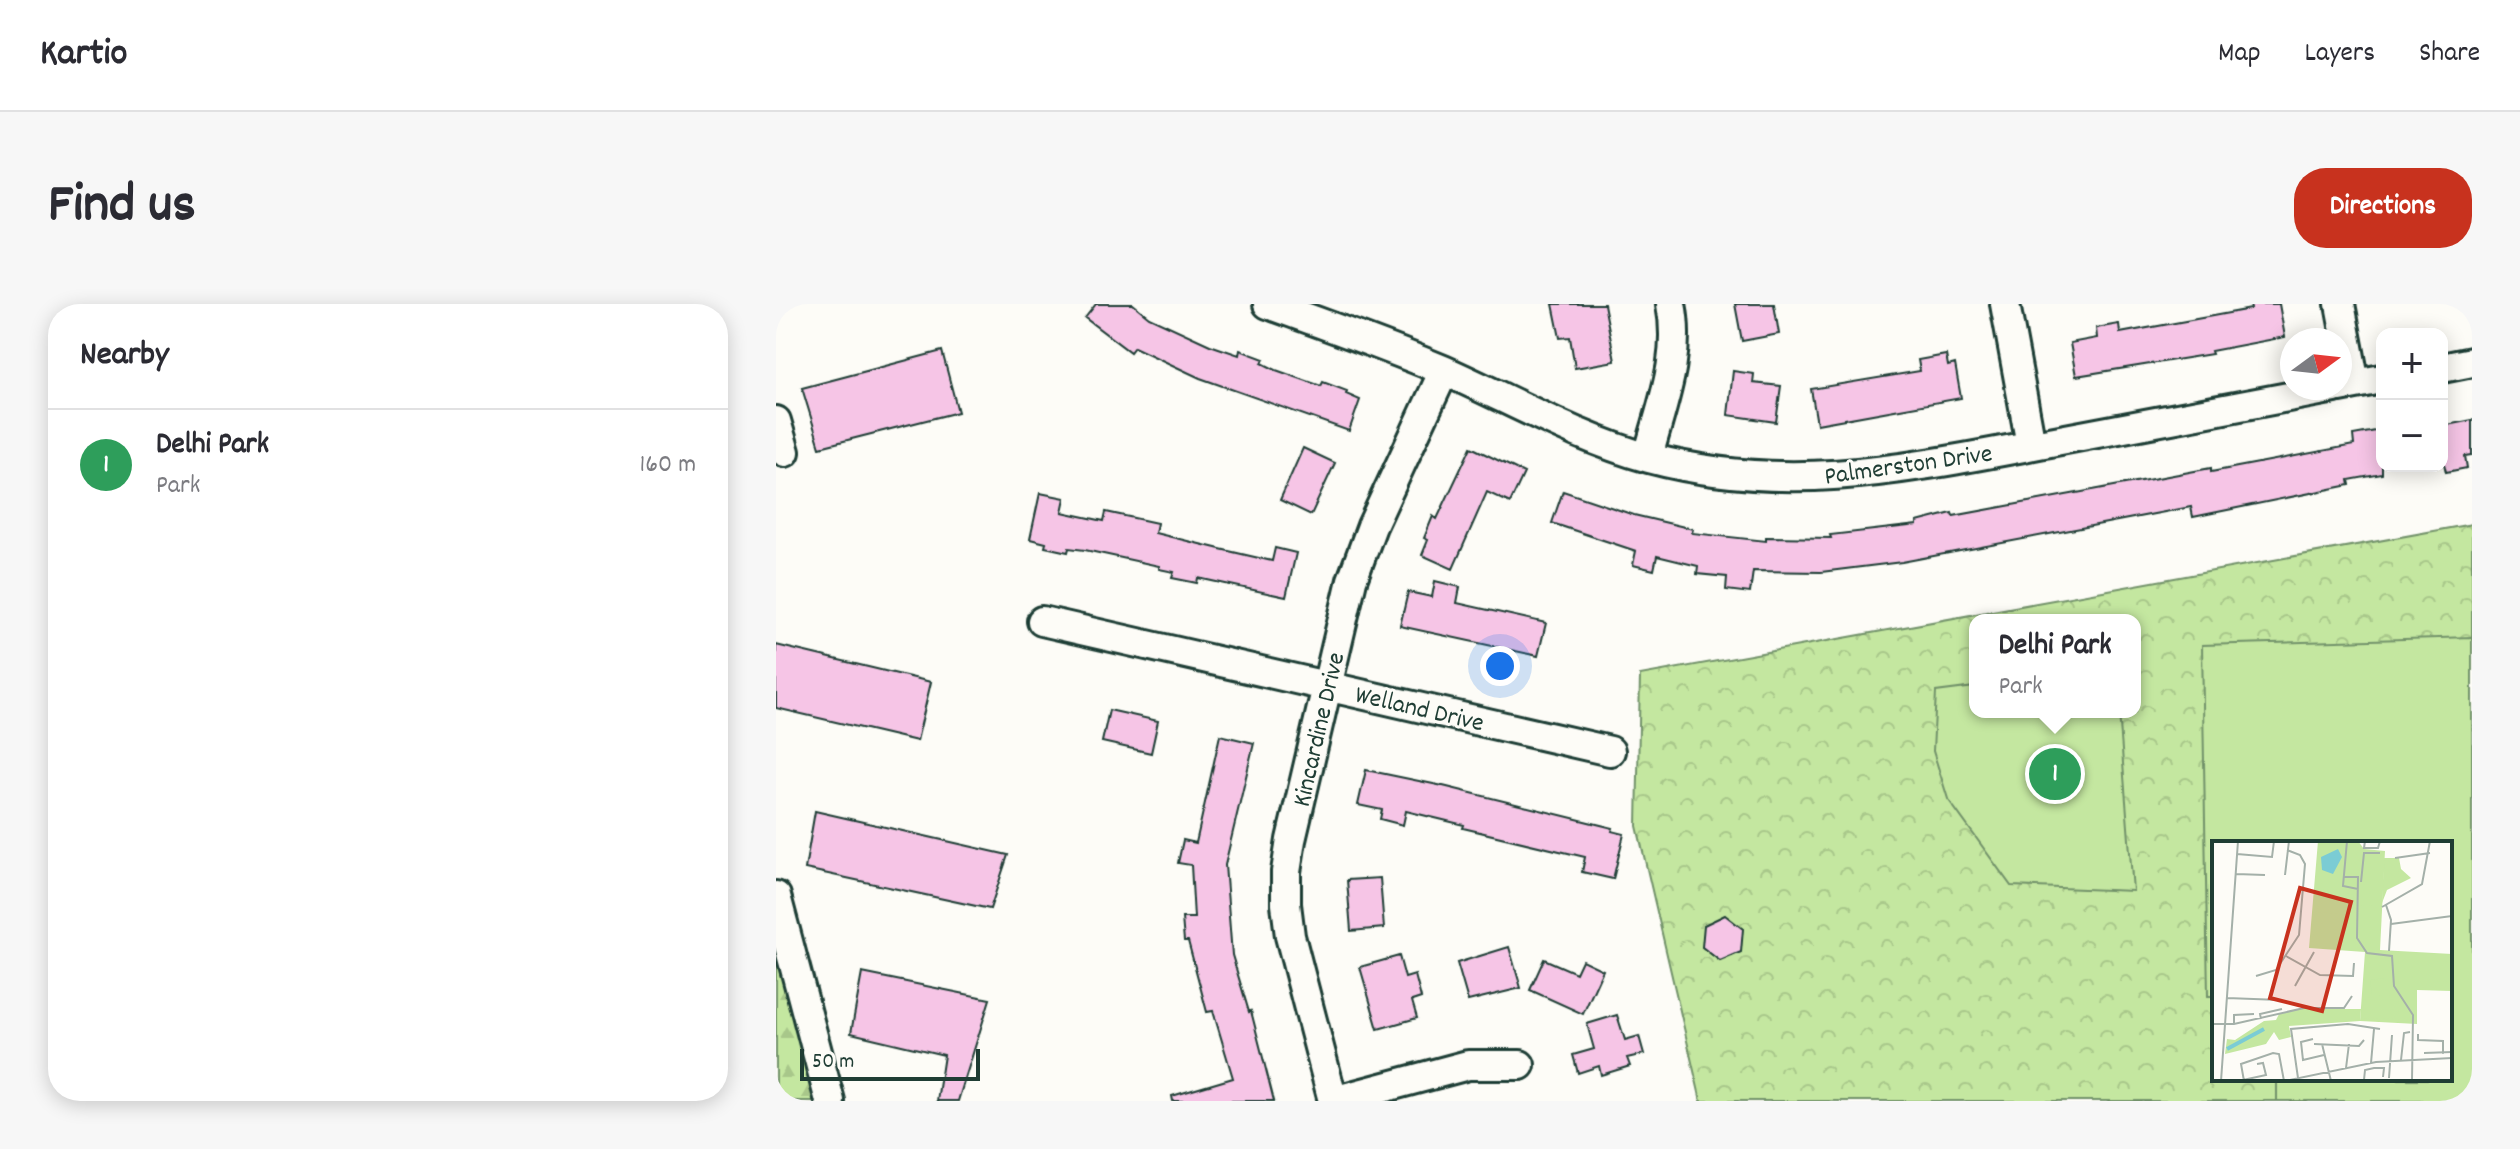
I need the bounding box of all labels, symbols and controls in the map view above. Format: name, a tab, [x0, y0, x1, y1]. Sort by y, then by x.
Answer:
text: Kartio	[40, 28, 127, 83]
text: Map	[2218, 35, 2261, 75]
text: Layers	[2305, 35, 2375, 75]
text: Share	[2419, 35, 2480, 75]
text: Find us	[48, 168, 196, 248]
button: Directions	[2294, 168, 2472, 248]
north arrow	[2280, 328, 2352, 400]
map controls	[2376, 328, 2448, 472]
button: +	[2376, 328, 2448, 400]
text: Nearby	[80, 332, 169, 381]
button: −	[2376, 400, 2448, 472]
text: Delhi Park	[156, 425, 269, 468]
street label: Palmerston Drive	[1822, 436, 1995, 497]
text: 1	[103, 447, 109, 484]
text: 160 m	[640, 447, 696, 484]
text: Park	[156, 468, 200, 505]
popup	[1969, 614, 2141, 718]
text: Delhi Park	[1998, 626, 2112, 669]
your location	[1480, 646, 1520, 686]
street label: Kincardine Drive	[1285, 649, 1356, 811]
text: Park	[1998, 669, 2043, 706]
street label: Welland Drive	[1351, 678, 1487, 743]
pin: 1	[2029, 744, 2081, 804]
inset map	[2212, 841, 2452, 1081]
scale bar	[800, 1045, 980, 1081]
text: 50 m	[812, 1047, 854, 1078]

